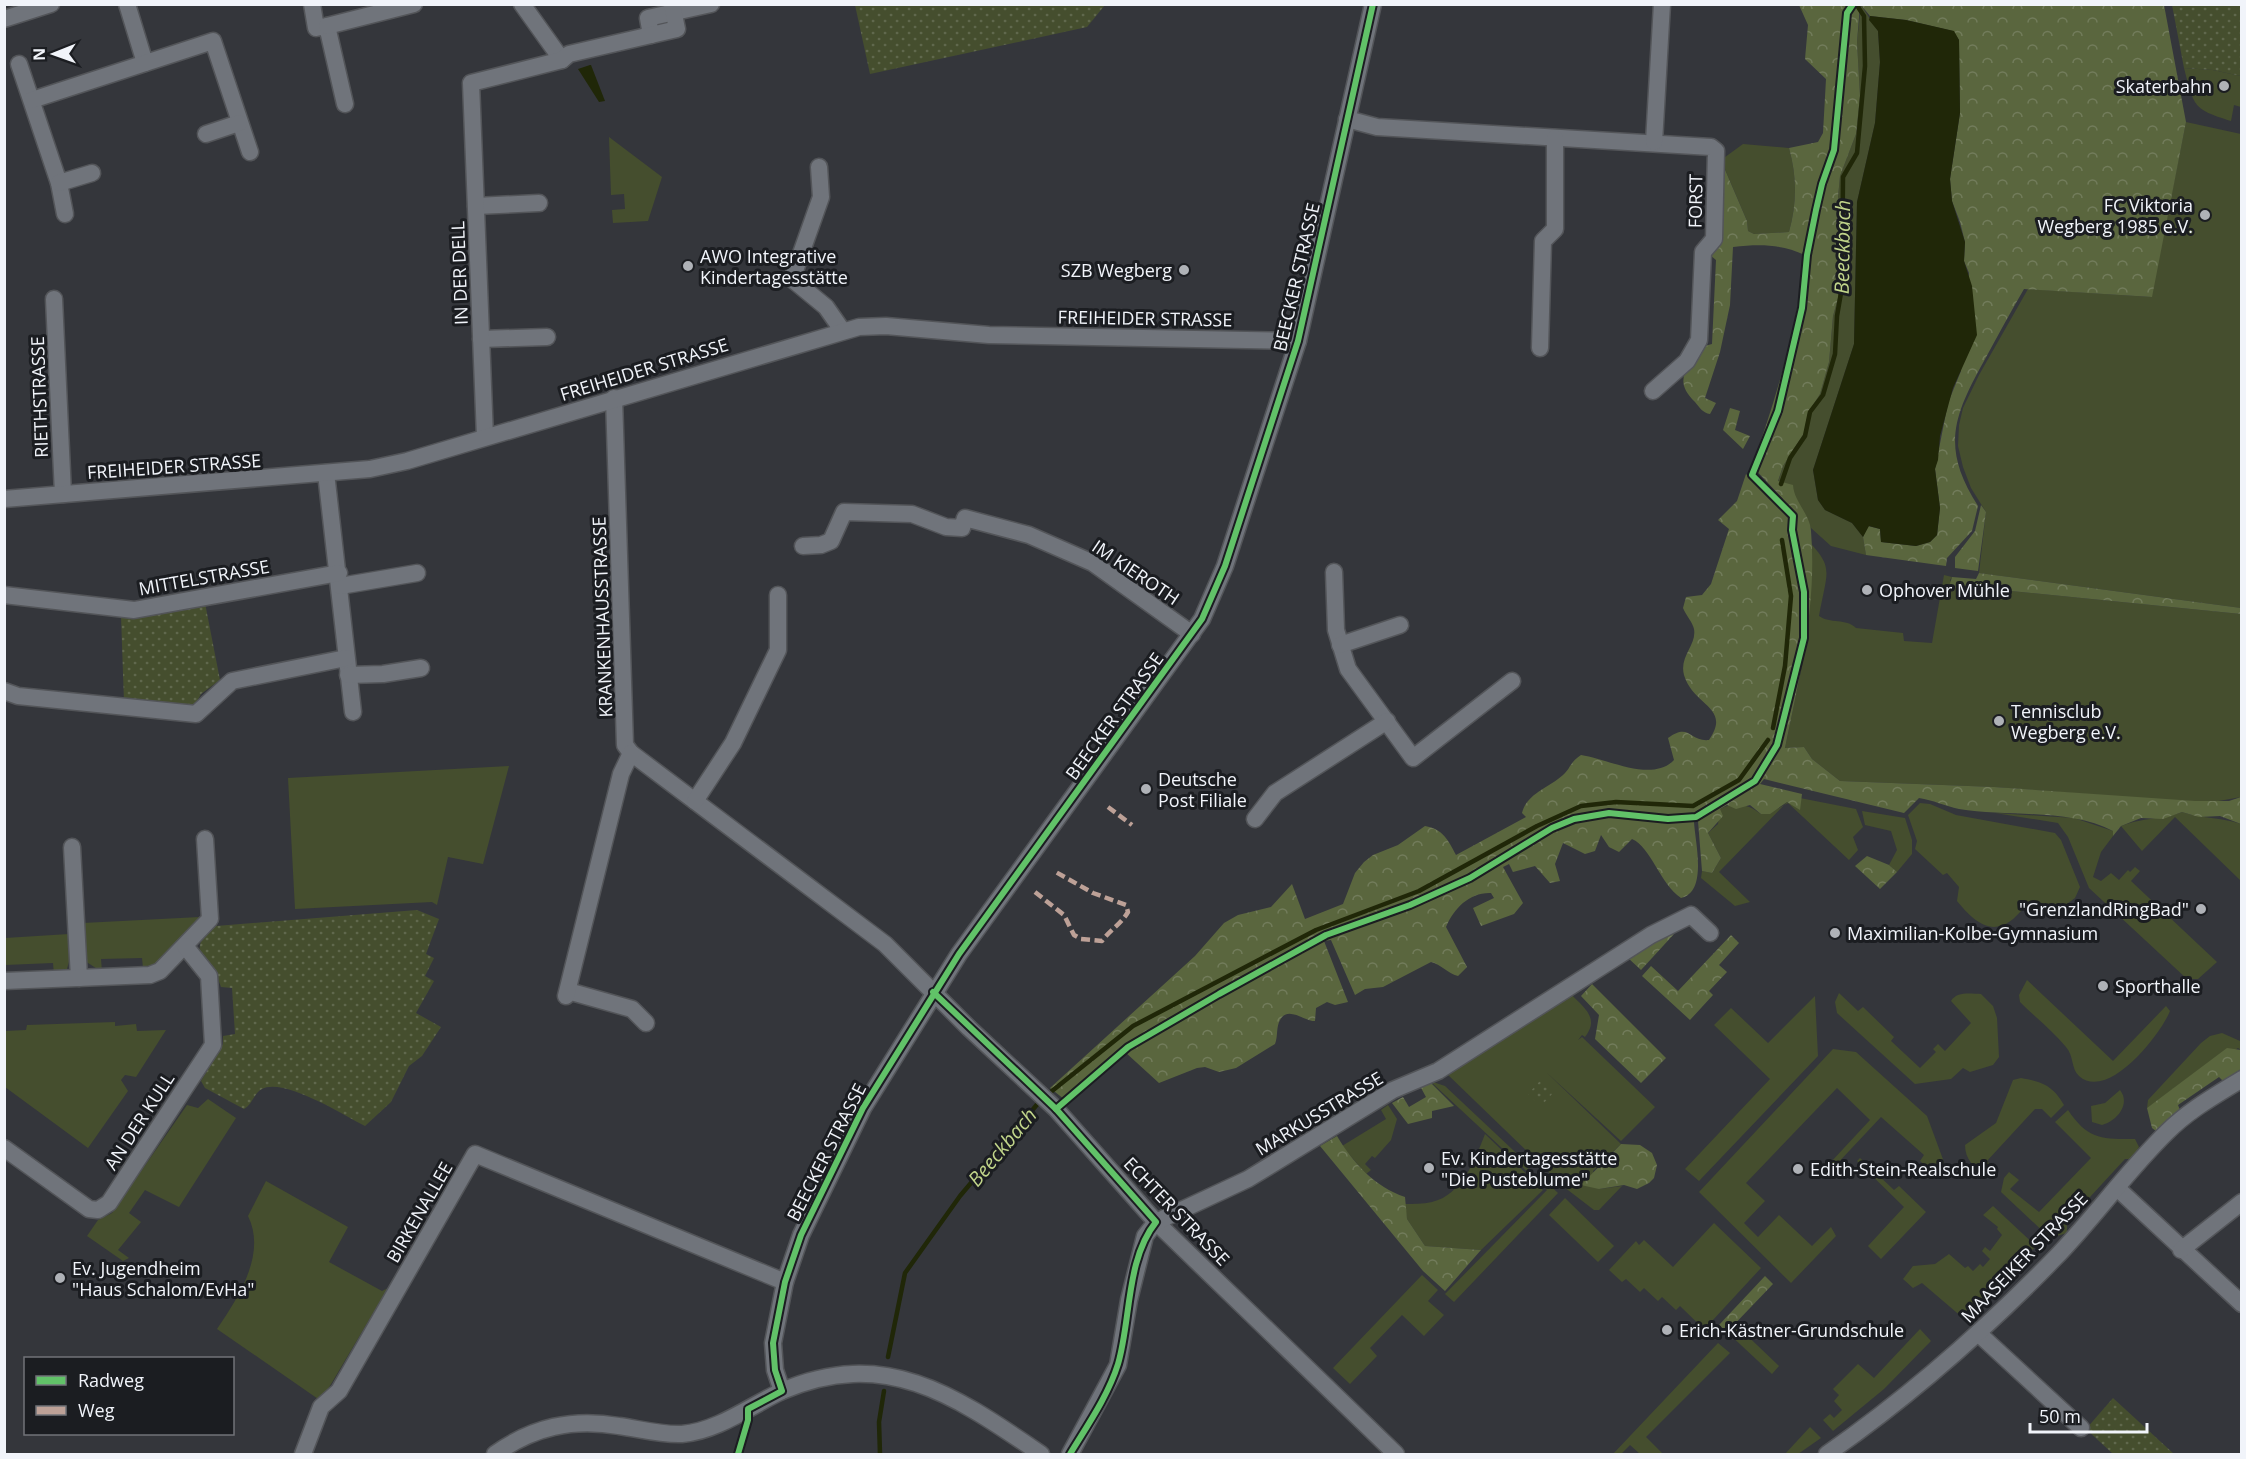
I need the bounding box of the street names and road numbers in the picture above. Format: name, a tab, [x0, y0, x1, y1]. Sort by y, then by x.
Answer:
street label: FORST	[1683, 174, 1707, 228]
street label: BEECKER STRASSE	[1267, 200, 1325, 354]
street label: IN DER DELL	[445, 221, 473, 325]
street label: FREIHEIDER STRASSE	[1057, 304, 1233, 332]
street label: FREIHEIDER STRASSE	[557, 332, 731, 406]
street label: RIETHSTRASSE	[25, 336, 53, 458]
street label: FREIHEIDER STRASSE	[86, 448, 262, 484]
street label: KRANKENHAUSSTRASSE	[586, 516, 618, 718]
street label: IM KIEROTH	[1088, 534, 1184, 610]
street label: MITTELSTRASSE	[137, 554, 271, 600]
street label: BEECKER STRASSE	[1060, 648, 1168, 784]
street label: MARKUSSTRASSE	[1251, 1065, 1387, 1161]
street label: AN DER KULL	[99, 1068, 179, 1174]
street label: BEECKER STRASSE	[781, 1079, 871, 1225]
street label: ECHTER STRASSE	[1119, 1151, 1235, 1271]
street label: BIRKENALLEE	[380, 1157, 458, 1267]
street label: MAASEIKER STRASSE	[1955, 1187, 2093, 1327]

